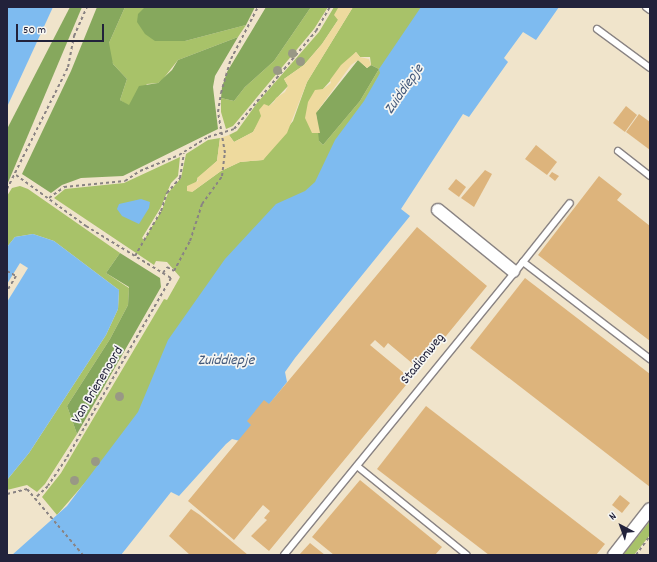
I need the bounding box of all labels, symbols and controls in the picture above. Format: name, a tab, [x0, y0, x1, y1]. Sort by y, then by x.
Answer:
scale bar	[18, 16, 106, 42]
text: 50 m	[23, 22, 46, 39]
water label: Zuiddiepje	[381, 62, 429, 118]
street label: Stadionweg	[397, 330, 449, 388]
street label: Van Brienenoord	[68, 343, 128, 427]
water label: Zuiddiepje	[198, 353, 254, 371]
north arrow	[601, 506, 641, 546]
text: N	[606, 509, 620, 525]

